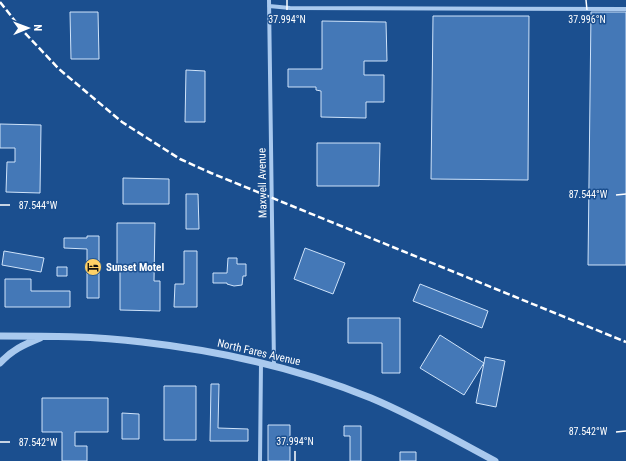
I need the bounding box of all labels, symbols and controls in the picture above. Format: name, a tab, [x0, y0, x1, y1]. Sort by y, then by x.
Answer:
north arrow	[8, 8, 48, 48]
text: 37.994°N	[268, 14, 306, 25]
text: 37.996°N	[568, 14, 606, 25]
text: N	[31, 24, 44, 32]
street label: Maxwell Avenue	[255, 148, 270, 218]
text: 87.544°W	[569, 189, 608, 200]
text: 87.544°W	[19, 200, 58, 211]
hotel icon: Sunset Motel	[83, 257, 103, 277]
place label: Sunset Motel	[106, 261, 164, 274]
street label: North Fares Avenue	[216, 337, 302, 368]
text: 87.542°W	[569, 426, 608, 437]
text: 37.994°N	[276, 436, 314, 447]
text: 87.542°W	[19, 437, 58, 448]

